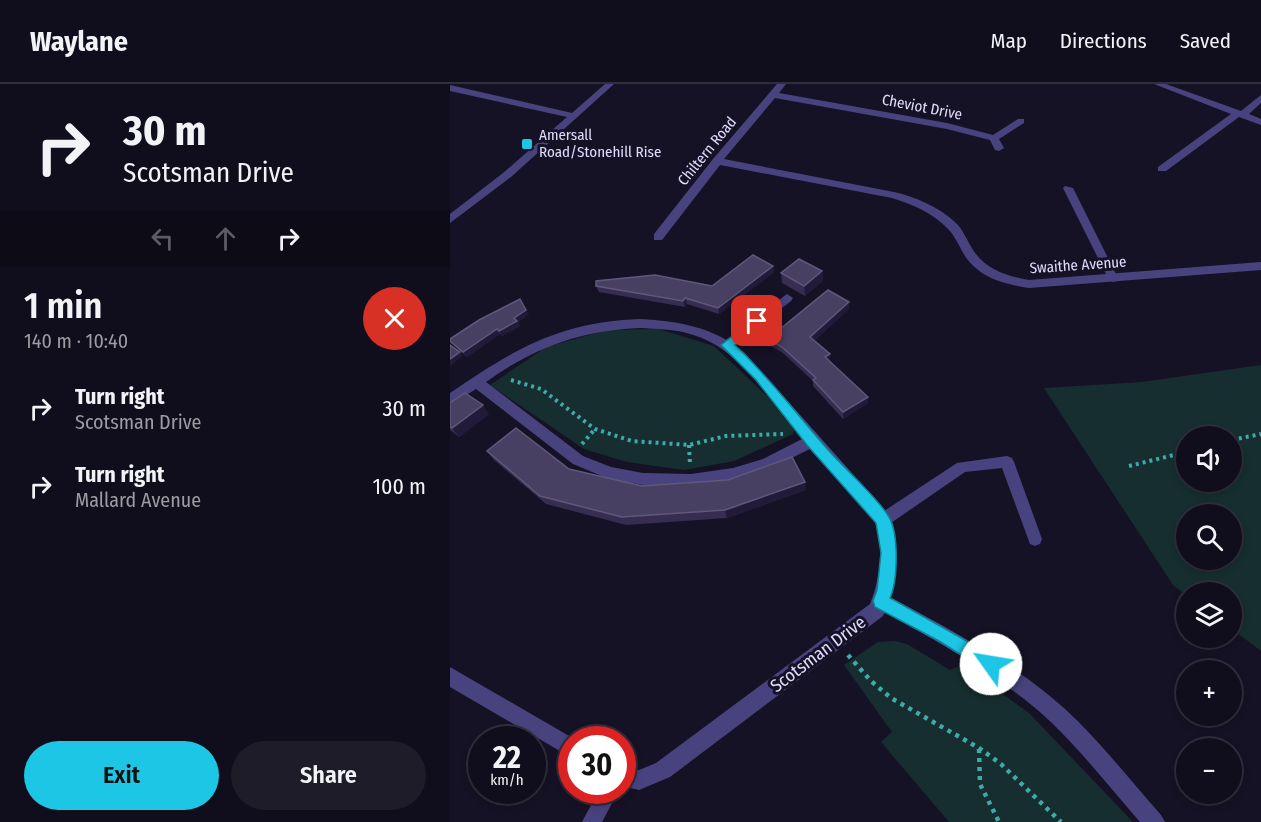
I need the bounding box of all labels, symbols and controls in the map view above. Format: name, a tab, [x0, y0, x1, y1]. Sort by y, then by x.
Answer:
text: Waylane	[30, 25, 128, 58]
text: Map	[990, 28, 1027, 54]
text: Directions	[1060, 28, 1147, 54]
text: Saved	[1180, 28, 1231, 54]
street label: Cheviot Drive	[880, 90, 964, 124]
text: 30 m	[123, 106, 207, 156]
icon: right	[24, 108, 102, 186]
street label: Chiltern Road	[674, 113, 740, 189]
place label: Amersall Road/Stonehill Rise	[539, 126, 661, 161]
marker: Amersall Road/Stonehill Rise	[520, 137, 534, 151]
text: Scotsman Drive	[123, 157, 294, 189]
icon: left	[146, 222, 179, 255]
icon: ahead	[209, 222, 242, 255]
icon: right	[272, 222, 305, 255]
street label: Swaithe Avenue	[1029, 253, 1127, 277]
text: 1 min	[24, 284, 102, 328]
button: close	[363, 287, 426, 350]
pin	[731, 295, 782, 346]
icon: arrive	[740, 304, 773, 337]
text: 140 m · 10:40	[24, 329, 128, 353]
text: Turn right	[75, 383, 164, 410]
icon: right	[24, 392, 57, 425]
text: 30 m	[383, 395, 426, 422]
text: Scotsman Drive	[75, 410, 201, 434]
map controls	[1176, 426, 1242, 804]
button: sound	[1176, 426, 1242, 492]
text: Turn right	[75, 461, 164, 488]
icon: right	[24, 470, 57, 503]
text: 100 m	[372, 473, 426, 500]
text: Mallard Avenue	[75, 488, 201, 512]
button: search	[1176, 504, 1242, 570]
button: layers	[1176, 582, 1242, 648]
street label: Scotsman Drive	[766, 611, 870, 697]
position arrow	[959, 632, 1023, 696]
button: +	[1176, 660, 1242, 726]
speed limit sign: 30	[558, 726, 636, 804]
button: −	[1176, 738, 1242, 804]
text: 22	[493, 740, 521, 776]
button: Exit	[24, 741, 219, 810]
button: Share	[231, 741, 426, 810]
text: km/h	[490, 771, 524, 789]

